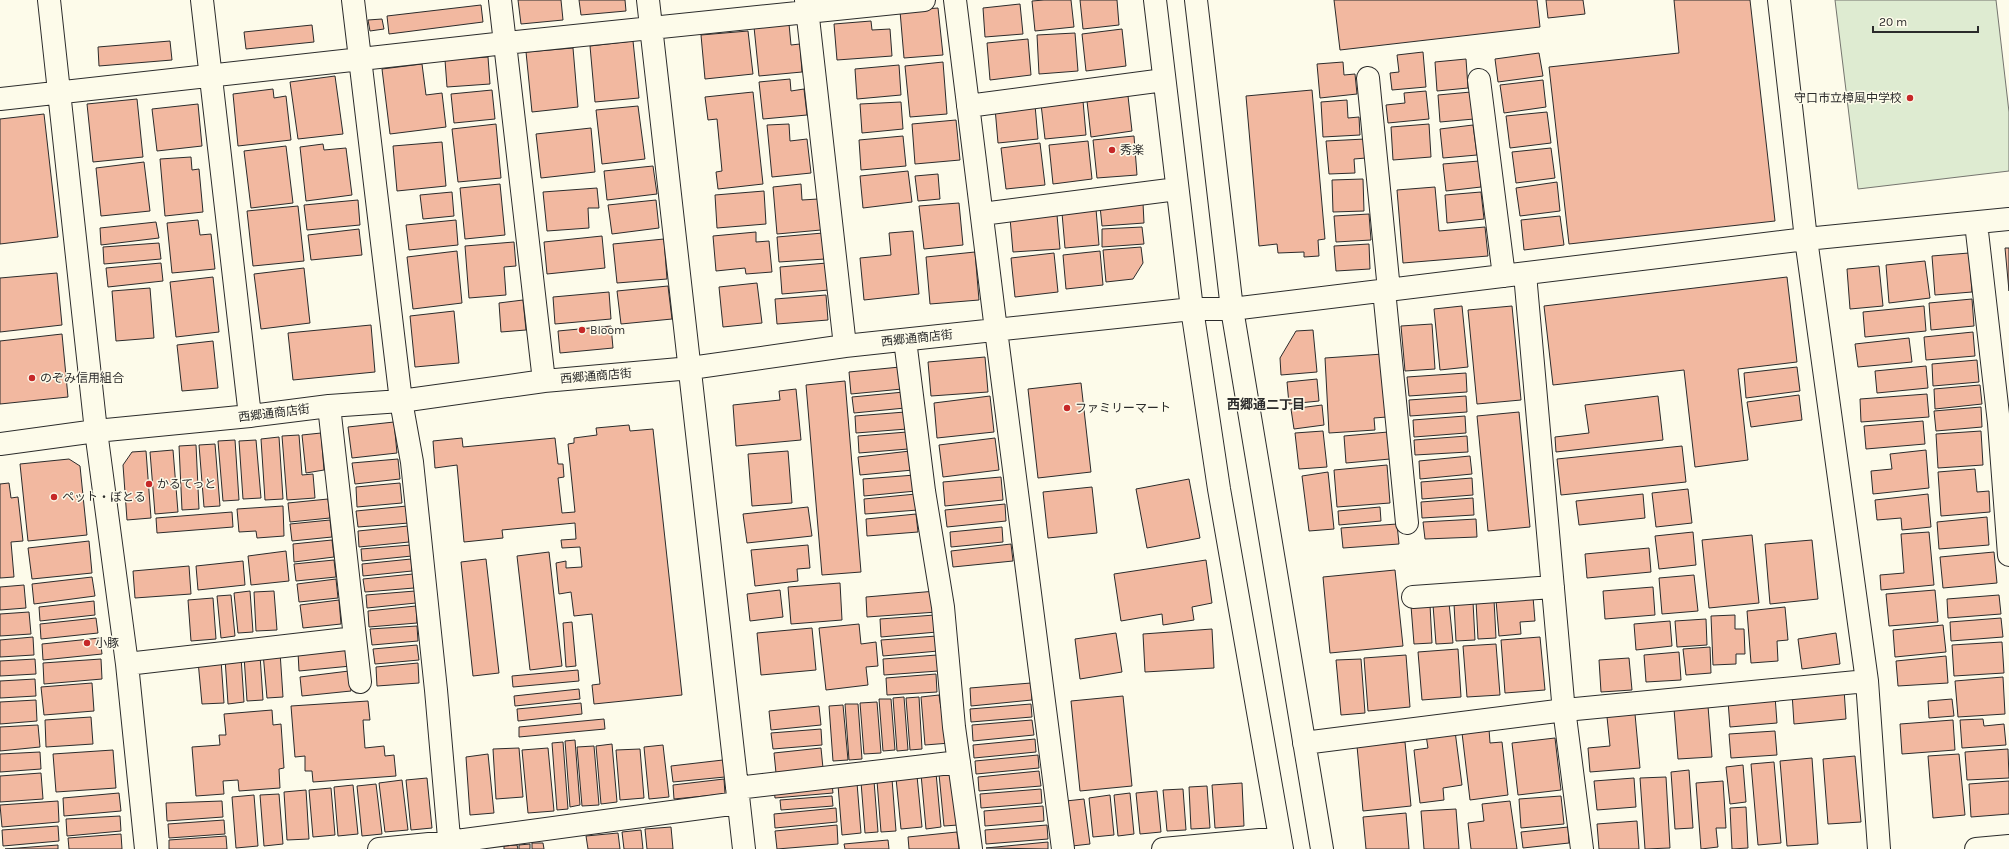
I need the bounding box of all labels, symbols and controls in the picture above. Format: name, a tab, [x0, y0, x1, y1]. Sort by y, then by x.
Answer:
scale bar	[1873, 8, 1978, 34]
text: 20 m	[1879, 15, 1907, 29]
place label: 守口市立樟風中学校	[1794, 91, 1902, 105]
marker: 守口市立樟風中学校	[1905, 93, 1915, 103]
place label: 秀楽	[1120, 143, 1144, 157]
marker: 秀楽	[1107, 145, 1117, 155]
place label: Bloom	[590, 323, 625, 337]
marker: Bloom	[577, 325, 587, 335]
street label: 西郷通商店街	[880, 327, 954, 349]
street label: 西郷通商店街	[560, 366, 632, 386]
place label: のぞみ信用組合	[40, 371, 124, 385]
marker: のぞみ信用組合	[27, 373, 37, 383]
district label: 西郷通二丁目	[1227, 397, 1305, 412]
place label: ファミリーマート	[1075, 401, 1171, 415]
street label: 西郷通商店街	[237, 402, 311, 424]
marker: ファミリーマート	[1062, 403, 1072, 413]
place label: かるてっと	[157, 477, 216, 491]
marker: かるてっと	[144, 479, 154, 489]
place label: ペット・ぼとる	[62, 490, 146, 504]
marker: ペット・ぼとる	[49, 492, 59, 502]
place label: 小豚	[95, 636, 119, 650]
marker: 小豚	[82, 638, 92, 648]

